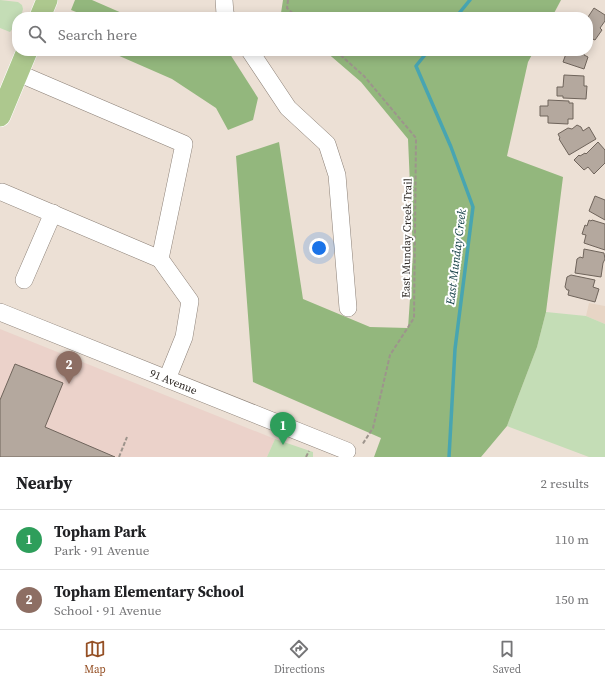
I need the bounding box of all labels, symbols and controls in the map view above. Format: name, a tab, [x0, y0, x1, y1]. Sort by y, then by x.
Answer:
search box	[12, 12, 593, 56]
icon: search	[26, 23, 48, 45]
text: Search here	[58, 24, 137, 45]
street label: East Munday Creek Trail	[398, 178, 416, 298]
water label: East Munday Creek	[442, 208, 470, 307]
your location	[309, 238, 329, 258]
pin: 2	[56, 351, 82, 384]
street label: 91 Avenue	[148, 365, 200, 398]
pin: 1	[270, 412, 296, 445]
text: Nearby	[16, 471, 72, 495]
text: 2 results	[541, 475, 589, 492]
text: Topham Park	[54, 521, 146, 542]
text: 1	[25, 531, 33, 548]
text: 110 m	[555, 531, 589, 548]
text: Park · 91 Avenue	[54, 542, 149, 559]
text: Topham Elementary School	[54, 581, 244, 602]
text: 2	[25, 591, 33, 608]
text: 150 m	[555, 591, 589, 608]
text: School · 91 Avenue	[54, 602, 161, 619]
tab: Map	[84, 638, 106, 677]
tab: Directions	[274, 638, 325, 677]
tab: Saved	[493, 638, 521, 677]

